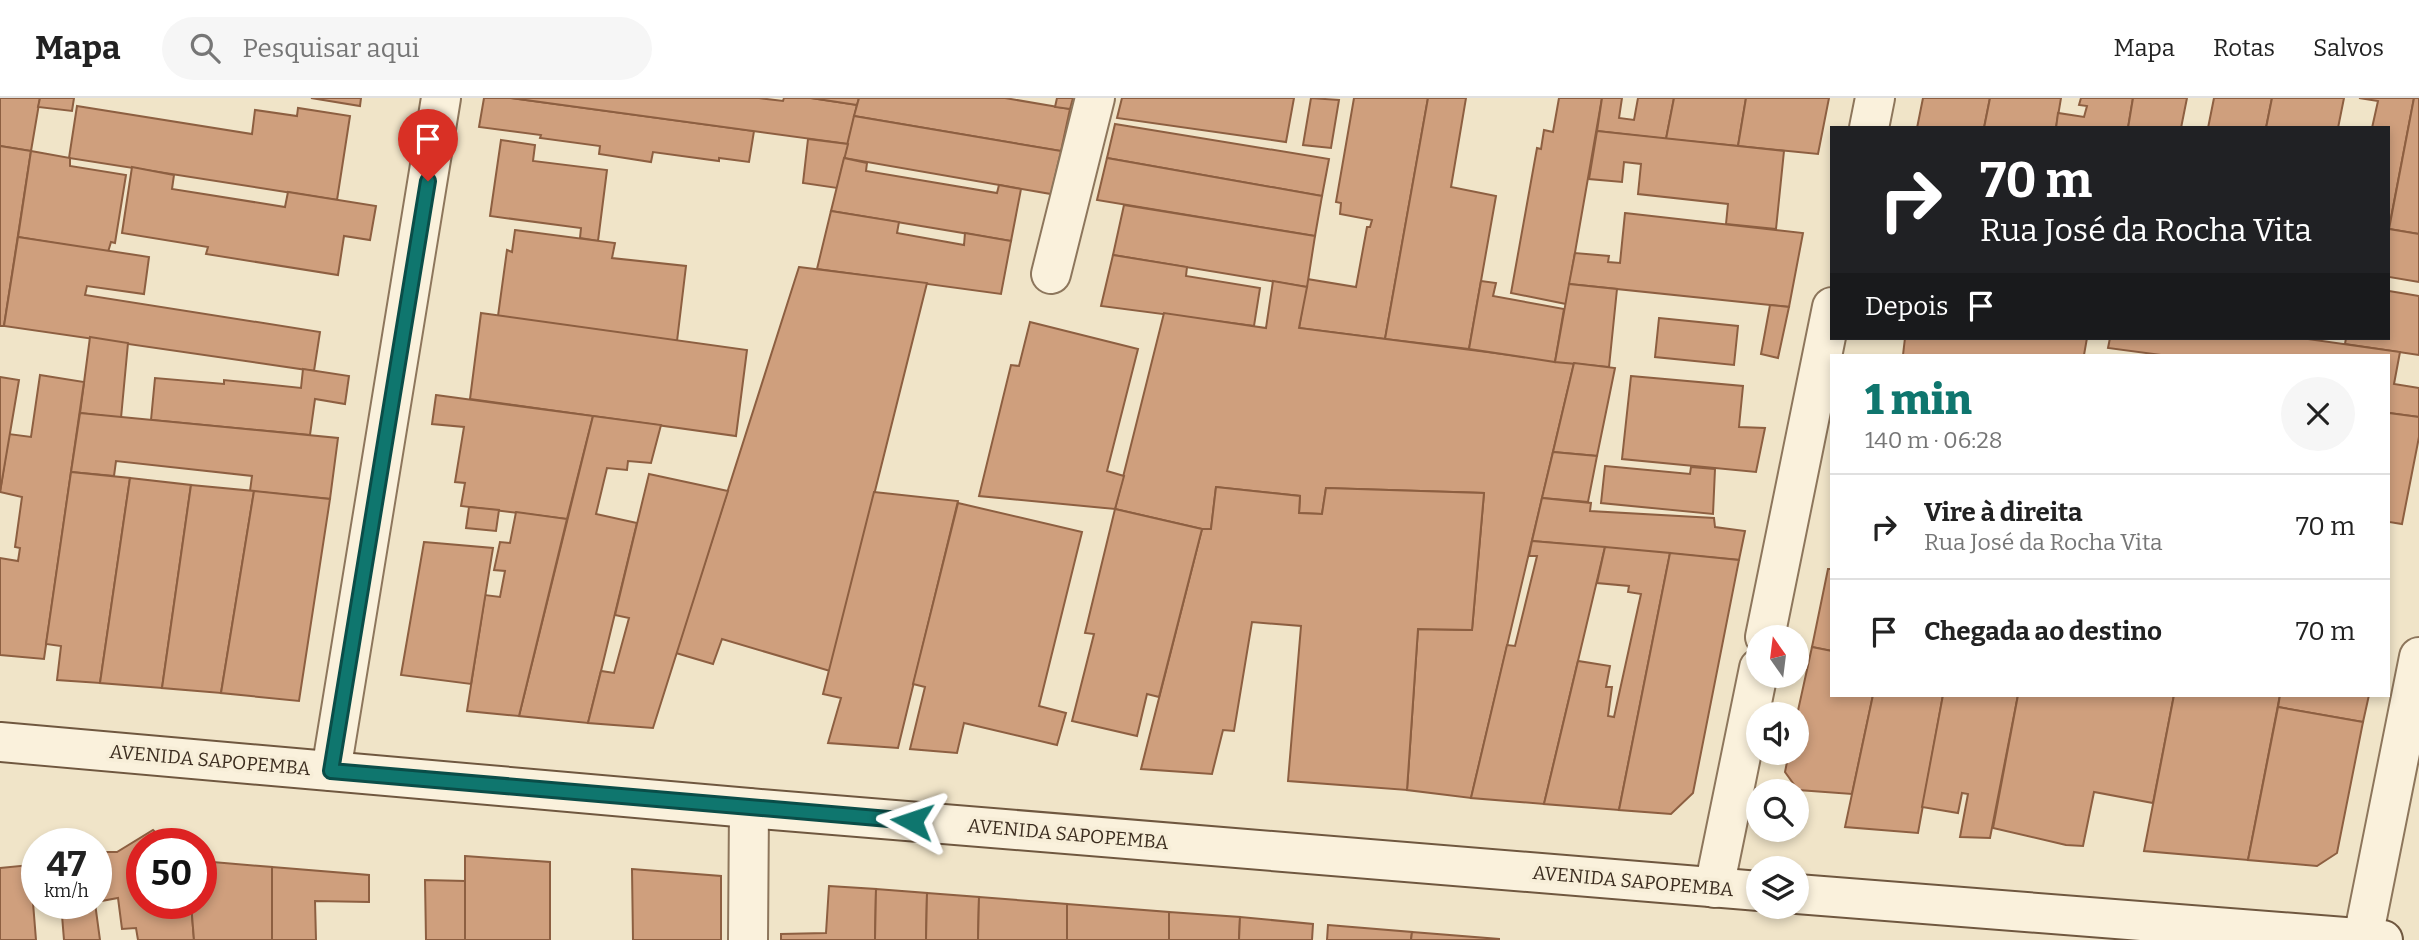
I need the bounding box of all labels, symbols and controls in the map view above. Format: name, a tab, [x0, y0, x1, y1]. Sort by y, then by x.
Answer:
search box	[162, 17, 652, 80]
text: Mapa	[35, 28, 120, 68]
icon: search	[186, 29, 224, 67]
text: Pesquisar aqui	[242, 33, 420, 64]
text: Mapa	[2113, 34, 2175, 62]
text: Rotas	[2213, 34, 2275, 62]
text: Salvos	[2313, 34, 2384, 62]
pin	[398, 109, 458, 181]
icon: arrive	[409, 120, 447, 158]
text: 70 m	[1980, 151, 2092, 210]
icon: right	[1865, 154, 1956, 245]
text: Rua José da Rocha Vita	[1980, 211, 2312, 249]
icon: arrive	[1962, 287, 2000, 325]
text: Depois	[1865, 291, 1948, 322]
text: 1 min	[1865, 375, 1972, 425]
button: close	[2281, 377, 2355, 451]
text: 140 m · 06:28	[1865, 426, 2003, 454]
text: Vire à direita	[1924, 497, 2083, 528]
icon: right	[1865, 508, 1903, 546]
text: 70 m	[2296, 511, 2355, 542]
text: Rua José da Rocha Vita	[1924, 528, 2163, 556]
icon: arrive	[1865, 613, 1903, 651]
text: Chegada ao destino	[1924, 616, 2162, 647]
text: 70 m	[2296, 616, 2355, 647]
north arrow	[1746, 625, 1810, 688]
map controls	[1746, 625, 1809, 919]
button: sound	[1746, 702, 1809, 765]
street label: AVENIDA SAPOPEMBA	[108, 740, 312, 780]
button: search	[1746, 779, 1809, 842]
position arrow	[875, 784, 949, 858]
street label: AVENIDA SAPOPEMBA	[966, 814, 1170, 854]
speed limit sign: 50	[126, 828, 217, 919]
text: 47	[47, 843, 86, 885]
button: layers	[1746, 856, 1809, 919]
street label: AVENIDA SAPOPEMBA	[1531, 861, 1735, 901]
text: km/h	[44, 880, 89, 902]

